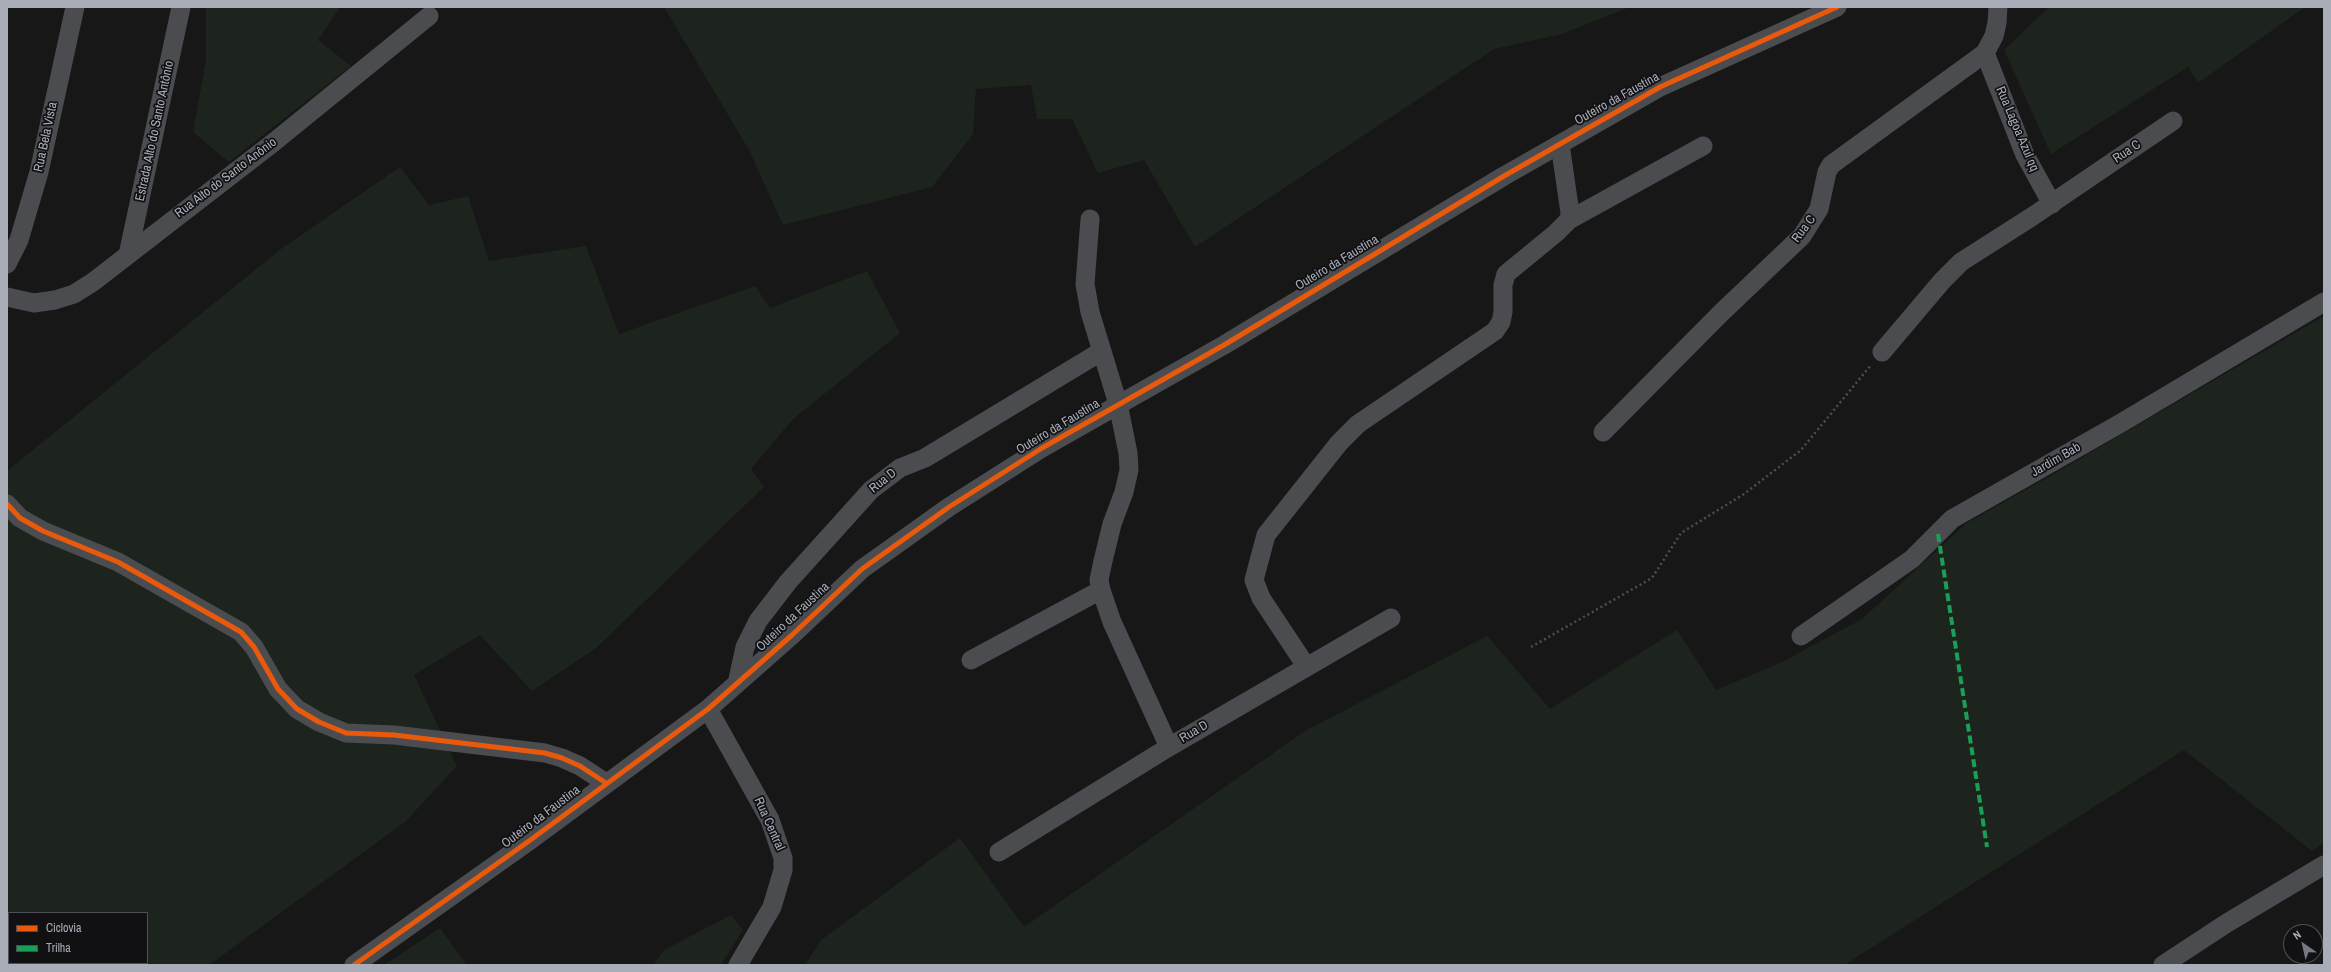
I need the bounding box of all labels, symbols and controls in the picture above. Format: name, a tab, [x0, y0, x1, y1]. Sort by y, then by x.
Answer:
street label: Estrada Alto do Santo Antônio	[132, 59, 178, 203]
street label: Outeiro da Faustina	[1572, 69, 1662, 129]
street label: Rua Lagoa Azul qq	[1992, 84, 2042, 174]
street label: Rua Bela Vista	[31, 101, 61, 173]
street label: Rua Alto do Santo Anônio	[172, 135, 280, 221]
street label: Rua C	[2110, 137, 2144, 167]
street label: Rua C	[1789, 212, 1819, 246]
street label: Outeiro da Faustina	[1293, 232, 1381, 294]
street label: Outeiro da Faustina	[1014, 396, 1102, 458]
street label: Jardim Bab	[2028, 440, 2084, 480]
street label: Rua D	[866, 465, 900, 497]
street label: Outeiro da Faustina	[753, 579, 833, 655]
street label: Rua D	[1177, 718, 1211, 746]
street label: Outeiro da Faustina	[499, 782, 583, 852]
street label: Rua Central	[750, 795, 788, 853]
legend	[8, 912, 148, 964]
text: Ciclovia	[46, 920, 82, 936]
north arrow	[2283, 924, 2323, 964]
text: N	[2290, 927, 2303, 943]
text: Trilha	[46, 940, 71, 956]

